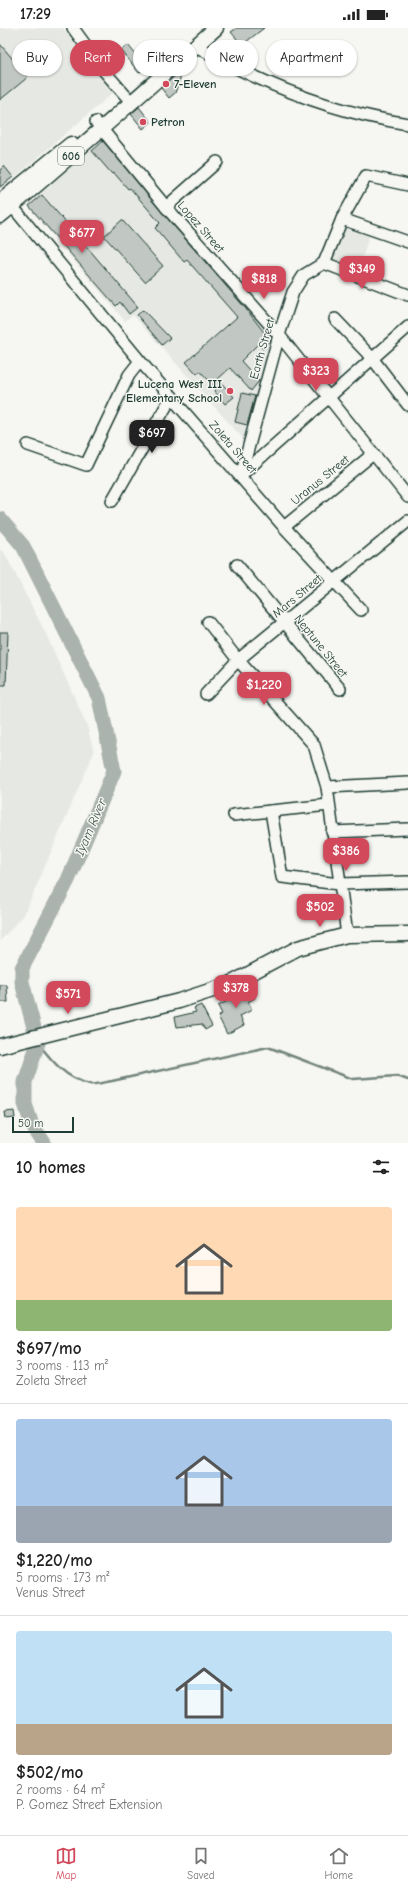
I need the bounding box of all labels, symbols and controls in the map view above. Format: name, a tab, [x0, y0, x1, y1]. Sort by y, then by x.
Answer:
text: 17:29	[20, 5, 51, 23]
chip: Buy	[12, 40, 62, 76]
chip: Rent	[70, 40, 125, 76]
chip: Filters	[133, 40, 197, 76]
chip: New	[205, 40, 258, 76]
chip: Apartment	[266, 40, 357, 76]
place label: 7-Eleven	[174, 77, 217, 91]
marker: 7-Eleven	[161, 79, 171, 89]
place label: Petron	[151, 115, 185, 129]
marker: Petron	[138, 117, 148, 127]
road number: 606	[58, 147, 84, 165]
street label: Lopez Street	[175, 198, 228, 256]
pin: $677	[58, 220, 106, 254]
text: $677	[69, 225, 95, 240]
pin: $349	[338, 256, 386, 290]
text: $349	[348, 261, 376, 276]
pin: $818	[240, 266, 288, 300]
text: $818	[251, 271, 277, 286]
street label: Earth Street	[247, 317, 277, 381]
pin: $323	[292, 358, 340, 392]
text: $323	[302, 363, 330, 378]
place label: Lucena West III Elementary School	[126, 377, 222, 405]
marker: Lucena West III Elementary School	[225, 386, 235, 396]
street label: Zoleta Street	[206, 418, 260, 477]
pin: $697	[128, 420, 176, 454]
text: $697	[138, 425, 166, 440]
street label: Uranus Street	[288, 452, 352, 508]
street label: Mars Street	[269, 571, 325, 621]
street label: Neptune Street	[292, 612, 351, 681]
pin: $1,220	[231, 672, 297, 706]
text: $1,220	[246, 677, 282, 692]
water label: Iyam River	[71, 796, 110, 859]
pin: $386	[322, 838, 370, 872]
text: $386	[332, 843, 360, 858]
pin: $502	[296, 894, 344, 928]
text: $502	[306, 899, 334, 914]
pin: $378	[212, 975, 260, 1009]
text: $378	[223, 980, 249, 995]
pin: $571	[44, 981, 92, 1015]
text: $571	[55, 986, 81, 1001]
scale bar	[12, 1115, 74, 1134]
text: 50 m	[18, 1117, 43, 1130]
icon: filters	[370, 1156, 392, 1178]
text: 10 homes	[16, 1158, 85, 1177]
icon: home	[168, 1233, 240, 1305]
text: $697/mo	[16, 1339, 81, 1358]
text: 3 rooms · 113 m²	[16, 1358, 108, 1373]
text: Zoleta Street	[16, 1373, 87, 1388]
icon: home	[168, 1445, 240, 1517]
text: $1,220/mo	[16, 1551, 93, 1570]
text: 5 rooms · 173 m²	[16, 1570, 109, 1585]
text: Venus Street	[16, 1585, 85, 1600]
icon: home	[168, 1657, 240, 1729]
text: $502/mo	[16, 1763, 83, 1782]
text: 2 rooms · 64 m²	[16, 1782, 105, 1797]
text: P. Gomez Street Extension	[16, 1797, 163, 1812]
tab: Map	[55, 1845, 77, 1882]
tab: Saved	[187, 1845, 215, 1882]
tab: Home	[325, 1845, 353, 1882]

